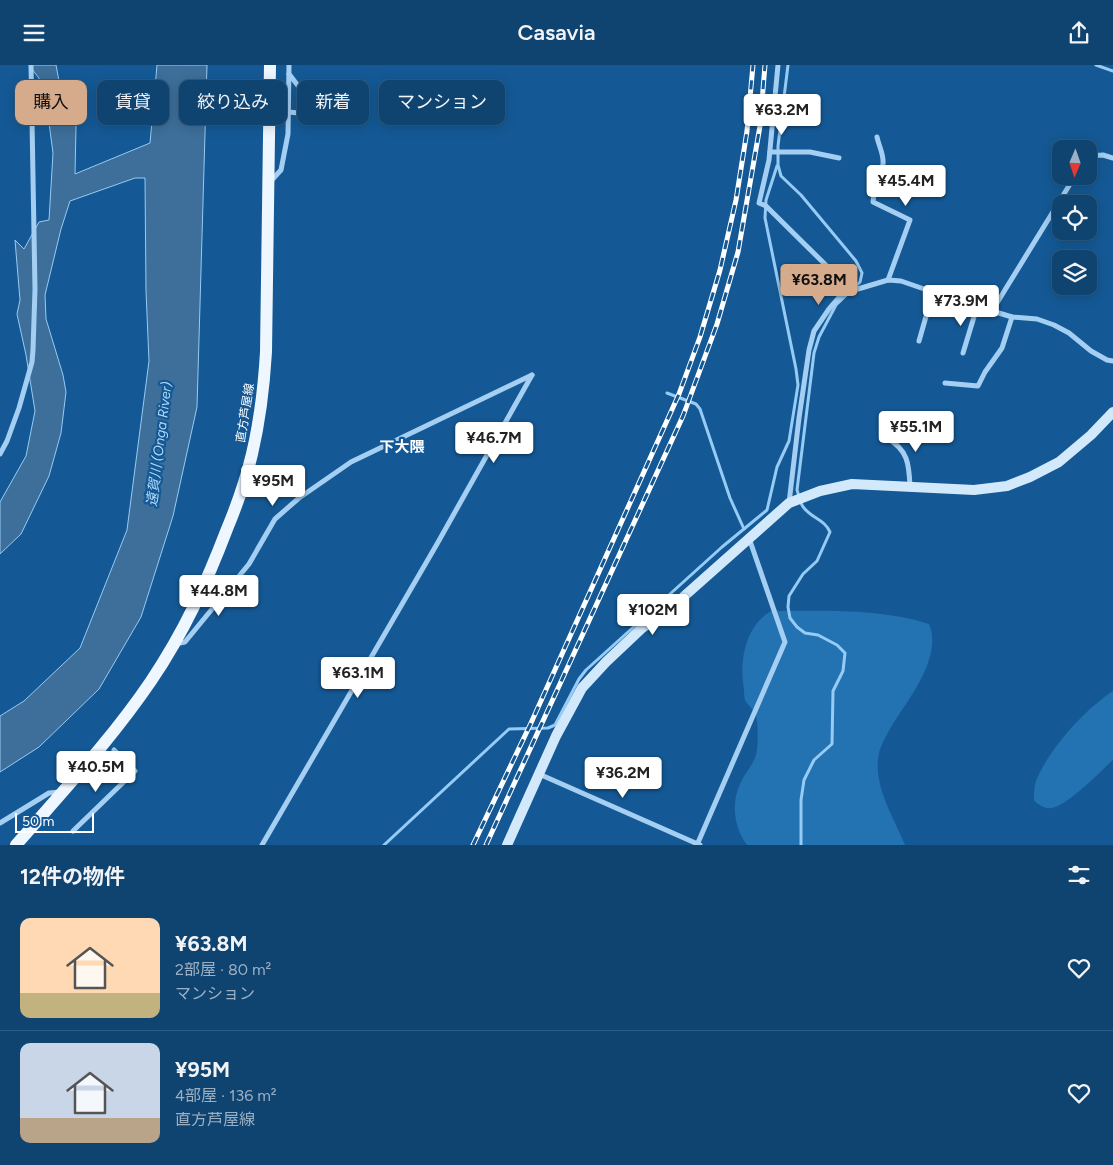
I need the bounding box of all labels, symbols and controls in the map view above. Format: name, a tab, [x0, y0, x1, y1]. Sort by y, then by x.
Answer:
icon: menu	[20, 19, 48, 47]
text: Casavia	[518, 19, 595, 46]
icon: share	[1065, 19, 1093, 47]
chip: 購入	[15, 80, 87, 125]
chip: 賃貸	[97, 80, 169, 125]
chip: 絞り込み	[179, 80, 287, 125]
chip: 新着	[297, 80, 369, 125]
chip: マンション	[379, 80, 505, 125]
pin: ¥63.2M	[741, 93, 823, 136]
text: ¥63.2M	[755, 100, 809, 119]
north arrow	[1052, 140, 1098, 185]
map controls	[1052, 140, 1097, 295]
pin: ¥45.4M	[865, 165, 947, 207]
text: ¥45.4M	[878, 171, 934, 190]
button: locate	[1052, 195, 1097, 240]
button: layers	[1052, 250, 1097, 295]
pin: ¥63.8M	[778, 263, 860, 306]
text: ¥63.8M	[791, 270, 847, 289]
pin: ¥73.9M	[920, 285, 1002, 327]
text: ¥73.9M	[934, 291, 988, 310]
water label: 遠賀川 (Onga River)	[143, 381, 176, 507]
street label: 直方芦屋線	[233, 382, 257, 444]
pin: ¥55.1M	[875, 411, 957, 453]
text: ¥55.1M	[890, 417, 942, 436]
pin: ¥46.7M	[453, 421, 535, 464]
text: ¥46.7M	[466, 428, 522, 447]
district label: 下大隈	[379, 438, 425, 456]
pin: ¥95M	[243, 465, 303, 507]
text: ¥95M	[252, 471, 294, 490]
pin: ¥44.8M	[178, 575, 260, 617]
text: ¥44.8M	[190, 581, 248, 600]
pin: ¥102M	[618, 593, 688, 636]
text: ¥102M	[628, 600, 678, 619]
pin: ¥63.1M	[317, 657, 399, 699]
text: ¥63.1M	[332, 663, 384, 682]
pin: ¥40.5M	[55, 751, 137, 793]
text: ¥40.5M	[67, 757, 125, 776]
pin: ¥36.2M	[582, 757, 664, 799]
text: ¥36.2M	[596, 763, 650, 782]
scale bar	[15, 810, 94, 833]
text: 50 m	[22, 813, 54, 830]
icon: filters	[1065, 861, 1093, 889]
text: 12件の物件	[20, 864, 125, 889]
text: ¥63.8M	[175, 931, 247, 956]
icon: home	[60, 938, 120, 998]
icon: heart	[1065, 954, 1093, 982]
text: 2部屋 · 80 m²	[175, 960, 271, 979]
text: マンション	[175, 984, 255, 1003]
text: ¥95M	[175, 1057, 230, 1082]
icon: home	[60, 1063, 120, 1123]
icon: heart	[1065, 1079, 1093, 1107]
text: 4部屋 · 136 m²	[175, 1086, 277, 1105]
text: 直方芦屋線	[175, 1110, 255, 1129]

